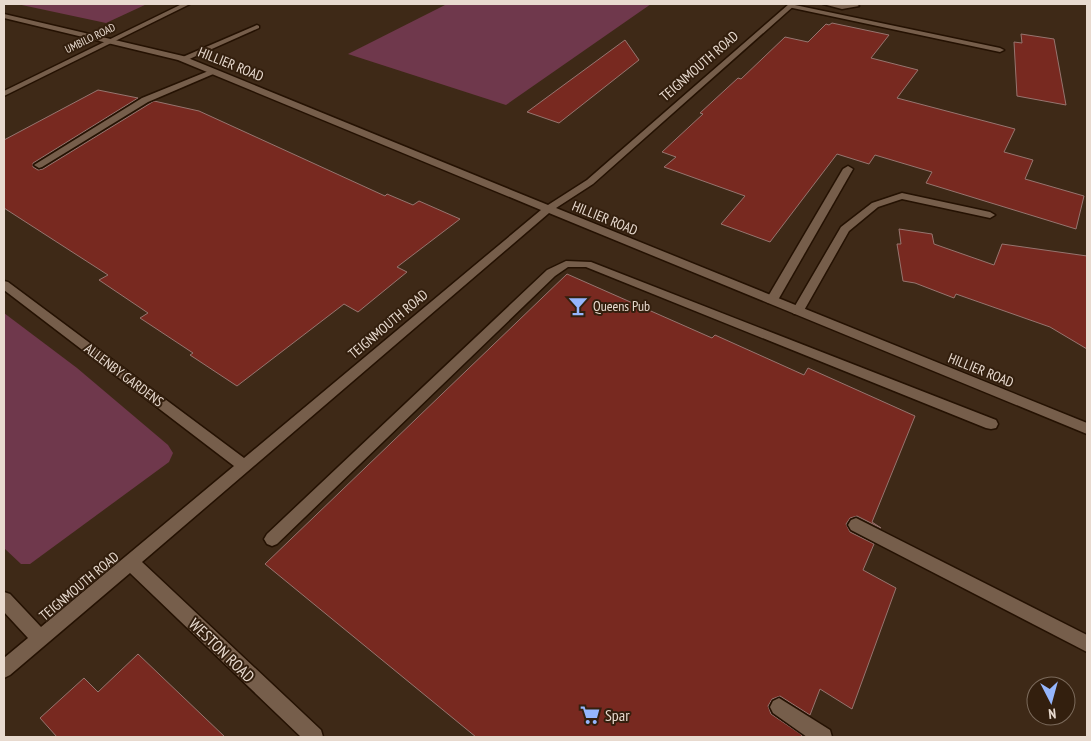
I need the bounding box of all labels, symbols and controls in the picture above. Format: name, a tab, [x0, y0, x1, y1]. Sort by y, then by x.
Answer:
street label: UMBILO ROAD	[62, 20, 118, 56]
street label: TEIGNMOUTH ROAD	[656, 27, 742, 105]
street label: HILLIER ROAD	[196, 43, 266, 85]
street label: HILLIER ROAD	[570, 197, 640, 239]
street label: TEIGNMOUTH ROAD	[345, 286, 431, 362]
bar icon: Queens Pub	[567, 295, 589, 317]
place label: Queens Pub	[593, 297, 650, 315]
street label: ALLENBY GARDENS	[81, 339, 167, 411]
street label: HILLIER ROAD	[946, 349, 1016, 391]
street label: TEIGNMOUTH ROAD	[36, 548, 122, 624]
street label: WESTON ROAD	[185, 614, 259, 686]
north arrow	[1026, 676, 1076, 726]
supermarket icon: Spar	[579, 704, 601, 726]
place label: Spar	[605, 705, 630, 725]
text: N	[1048, 705, 1057, 723]

